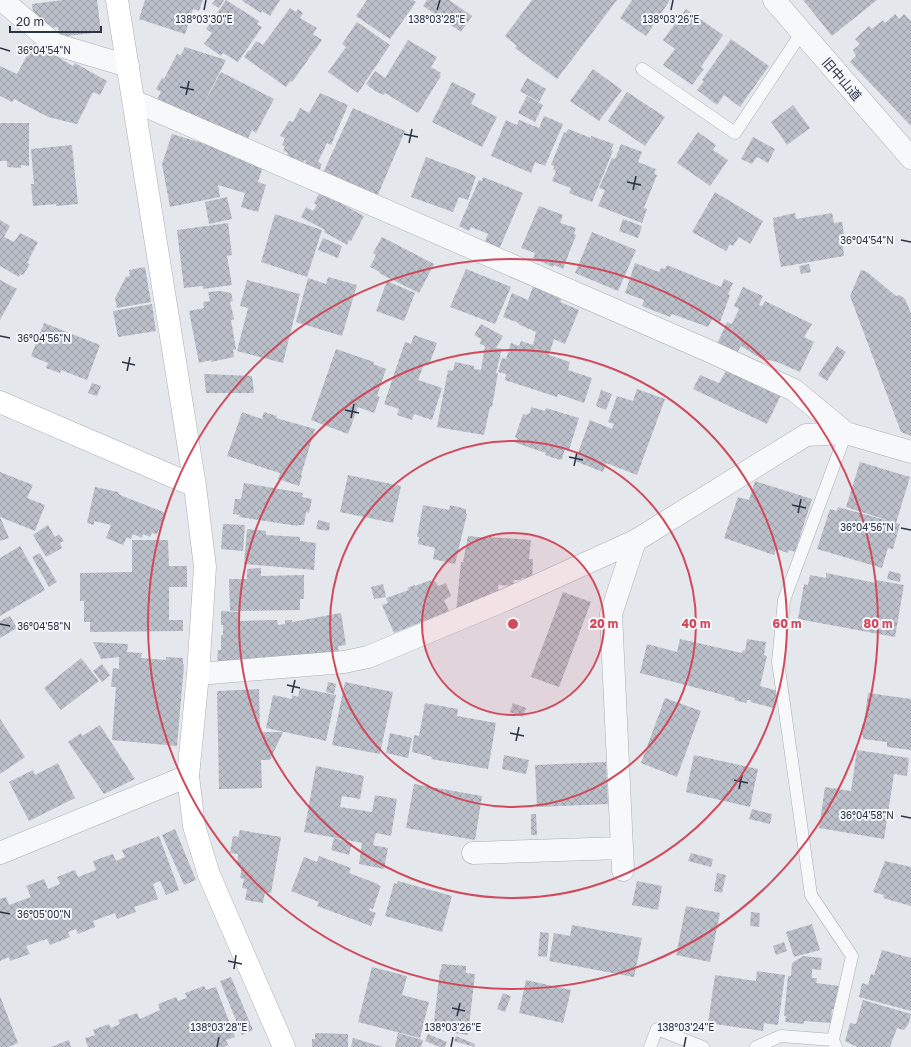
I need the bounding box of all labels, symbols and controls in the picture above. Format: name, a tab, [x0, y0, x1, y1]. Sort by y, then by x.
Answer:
scale bar	[10, 8, 101, 34]
text: 138°03'30"E	[176, 13, 233, 25]
text: 138°03'28"E	[409, 13, 465, 25]
text: 138°03'26"E	[643, 13, 699, 25]
text: 20 m	[16, 14, 44, 29]
text: 36°04'54"N	[17, 44, 71, 56]
street label: 旧中山道	[819, 54, 865, 104]
text: 36°04'54"N	[840, 234, 894, 246]
text: 36°04'56"N	[17, 332, 71, 344]
text: 36°04'56"N	[840, 521, 894, 533]
text: 20 m	[590, 616, 618, 631]
text: 40 m	[682, 616, 710, 631]
text: 60 m	[773, 616, 801, 631]
text: 80 m	[864, 616, 892, 631]
centre of rings	[506, 617, 520, 631]
text: 36°04'58"N	[17, 620, 71, 632]
text: 36°04'58"N	[840, 809, 894, 821]
text: 36°05'00"N	[17, 908, 71, 920]
text: 138°03'28"E	[191, 1021, 247, 1033]
text: 138°03'26"E	[425, 1021, 481, 1033]
text: 138°03'24"E	[658, 1021, 714, 1033]

